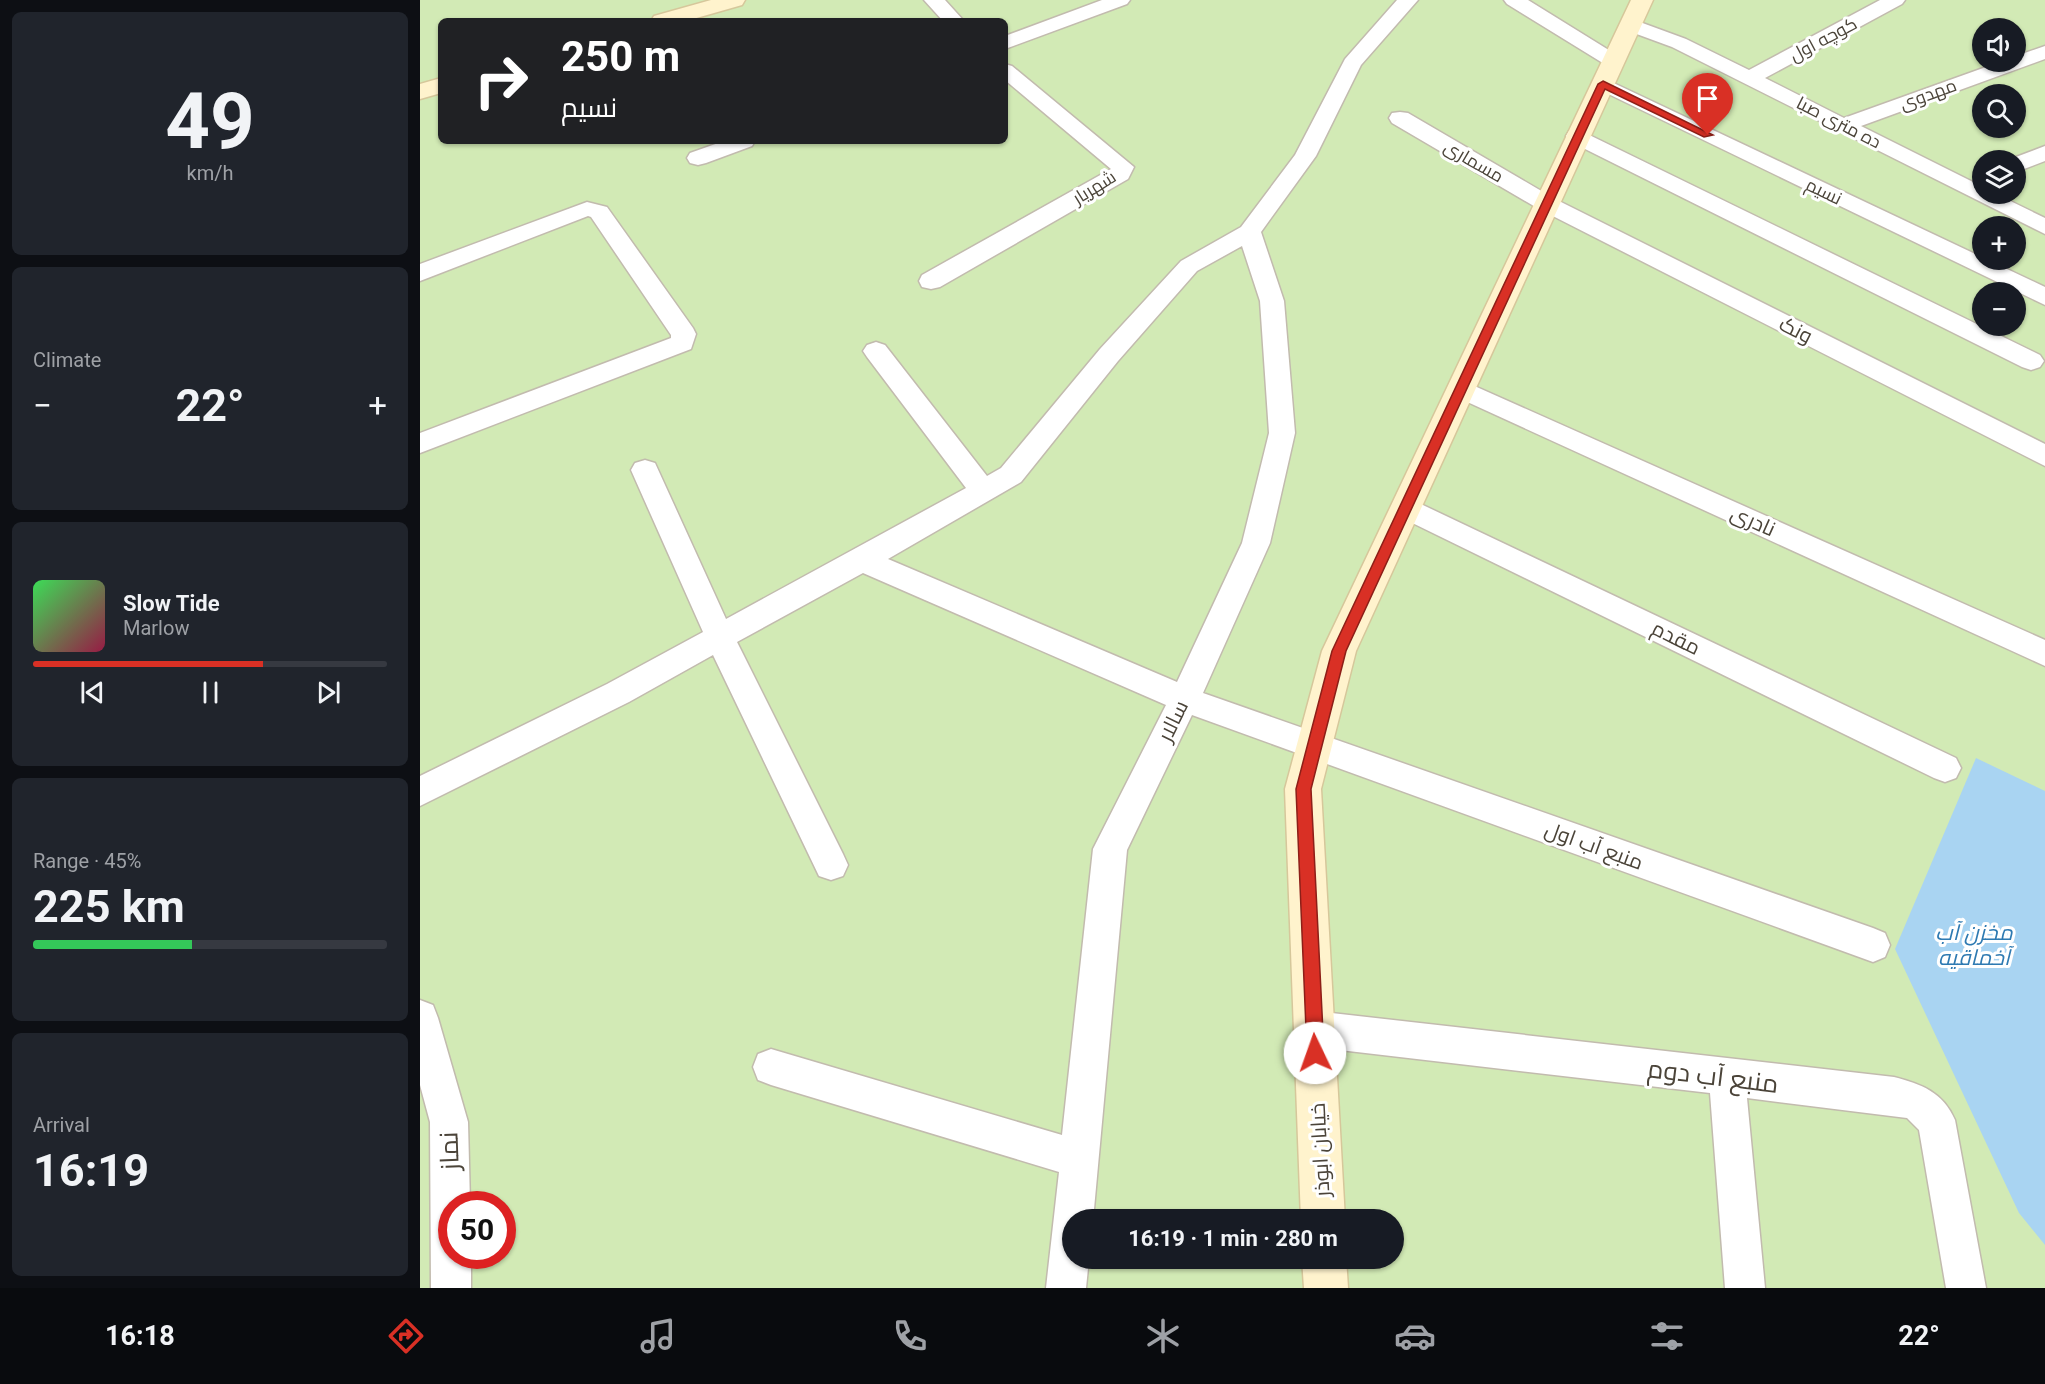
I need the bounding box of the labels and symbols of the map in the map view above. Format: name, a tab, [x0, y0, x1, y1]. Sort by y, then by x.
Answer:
street label: کوچه اول	[1786, 13, 1861, 67]
pin	[1682, 73, 1733, 135]
street label: مهدوی	[1897, 74, 1960, 115]
street label: ده متری صبا	[1793, 92, 1885, 153]
street label: مسماری	[1440, 136, 1508, 187]
street label: شهریار	[1068, 166, 1120, 210]
street label: نسیم	[1802, 173, 1845, 210]
street label: ونک	[1775, 312, 1817, 348]
street label: نادری	[1727, 501, 1779, 542]
street label: مقدم	[1647, 616, 1704, 662]
street label: سالار	[1152, 697, 1193, 746]
street label: منبع آب اول	[1541, 817, 1646, 877]
water label: مخزن آب آخماقیه	[1935, 920, 2015, 970]
position arrow	[1283, 1021, 1347, 1085]
street label: منبع آب دوم	[1645, 1053, 1780, 1102]
street label: خیابان ابوذر	[1306, 1102, 1335, 1199]
street label: نماز	[433, 1131, 465, 1173]
speed limit sign: 50	[438, 1191, 516, 1269]

